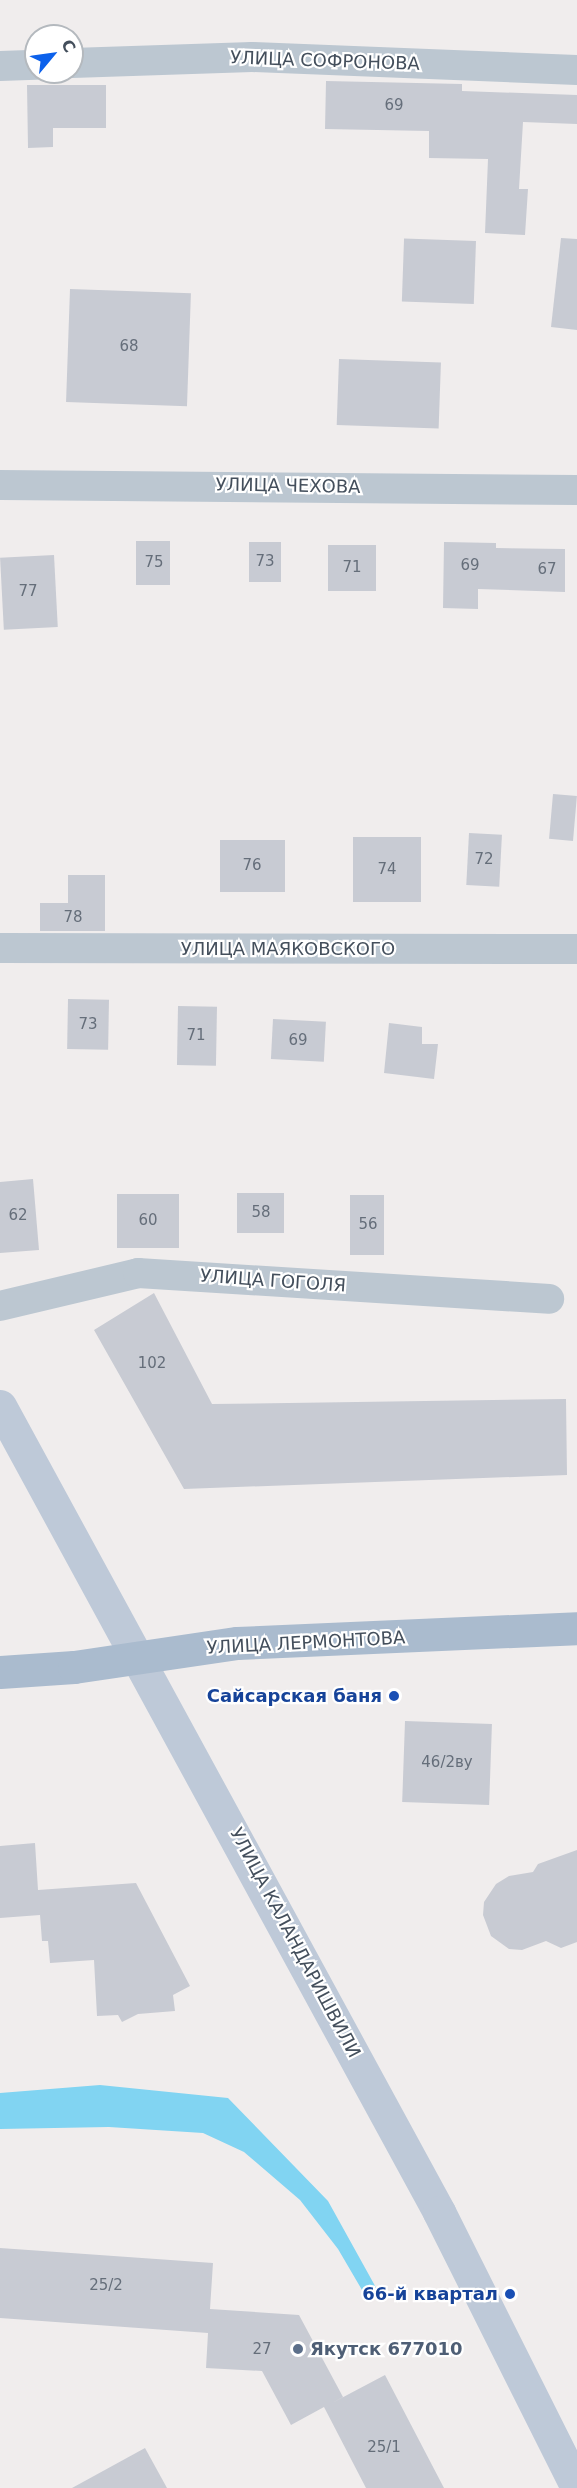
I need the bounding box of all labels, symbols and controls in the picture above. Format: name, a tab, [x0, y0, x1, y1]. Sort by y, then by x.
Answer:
north arrow	[24, 24, 84, 84]
text: С	[57, 36, 80, 56]
street label: УЛИЦА СОФРОНОВА	[230, 47, 420, 75]
house number: 69	[384, 97, 404, 115]
house number: 68	[119, 338, 139, 356]
street label: УЛИЦА ЧЕХОВА	[215, 474, 361, 498]
house number: 73	[255, 553, 275, 571]
house number: 75	[144, 554, 164, 572]
house number: 69	[460, 557, 480, 575]
house number: 71	[342, 559, 362, 577]
house number: 67	[537, 561, 557, 579]
house number: 77	[18, 583, 38, 601]
house number: 72	[474, 851, 494, 869]
house number: 76	[242, 857, 262, 875]
house number: 74	[377, 861, 397, 879]
house number: 78	[63, 909, 83, 927]
street label: УЛИЦА МАЯКОВСКОГО	[181, 938, 395, 960]
house number: 73	[78, 1016, 98, 1034]
house number: 71	[186, 1027, 206, 1045]
house number: 69	[288, 1032, 308, 1050]
house number: 58	[251, 1204, 271, 1222]
house number: 62	[8, 1207, 28, 1225]
house number: 60	[138, 1212, 158, 1230]
house number: 56	[358, 1216, 378, 1234]
street label: УЛИЦА ГОГОЛЯ	[199, 1265, 347, 1297]
house number: 102	[138, 1355, 166, 1373]
street label: УЛИЦА ЛЕРМОНТОВА	[206, 1627, 406, 1659]
place label: Сайсарская баня	[207, 1685, 382, 1707]
marker: Сайсарская баня	[387, 1689, 401, 1703]
house number: 46/2ву	[421, 1754, 473, 1772]
street label: УЛИЦА КАЛАНДАРИШВИЛИ	[225, 1824, 365, 2062]
house number: 25/2	[89, 2277, 123, 2295]
place label: 66-й квартал	[362, 2283, 498, 2305]
marker: 66-й квартал	[503, 2287, 517, 2301]
place label: Якутск 677010	[310, 2338, 463, 2360]
house number: 27	[252, 2341, 272, 2359]
marker: Якутск 677010	[291, 2342, 305, 2356]
house number: 25/1	[367, 2439, 401, 2457]

